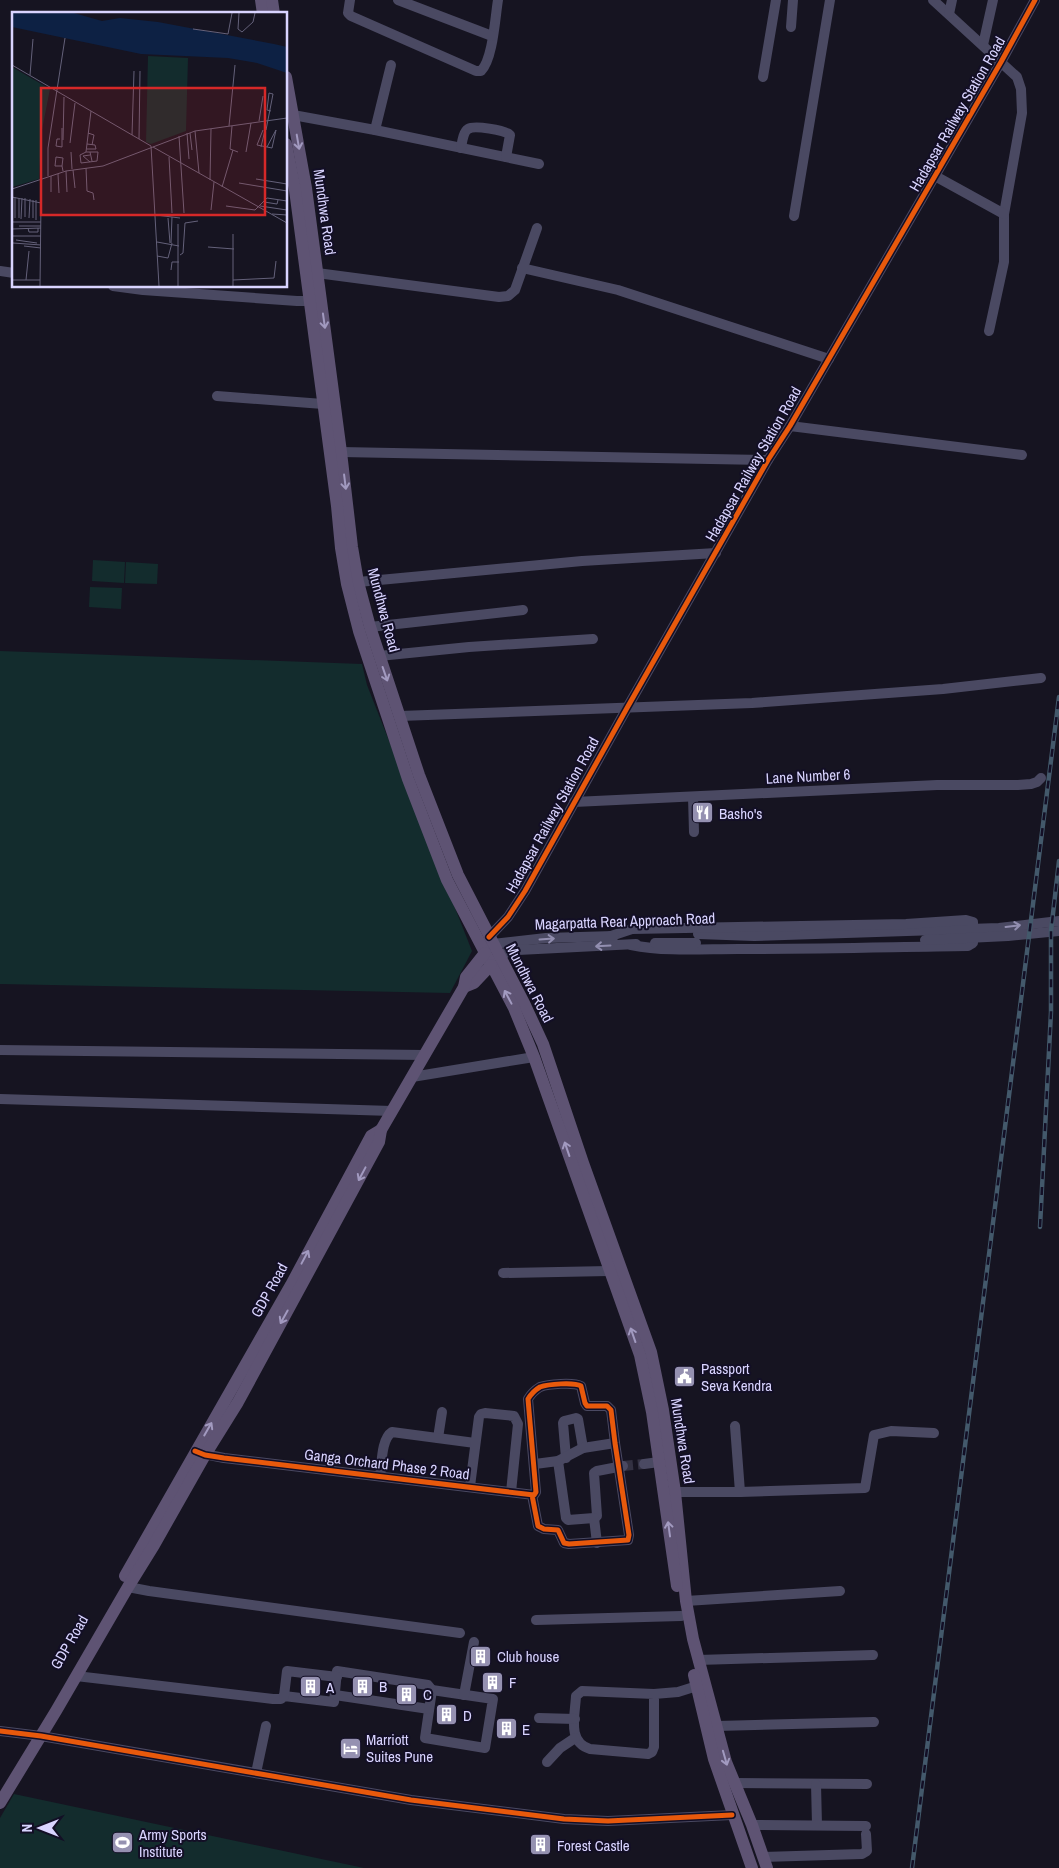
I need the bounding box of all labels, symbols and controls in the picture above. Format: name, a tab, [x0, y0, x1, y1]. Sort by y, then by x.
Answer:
inset map	[12, 12, 288, 288]
street label: Hadapsar Railway Station Road	[904, 33, 1010, 195]
one-way arrow	[293, 134, 303, 150]
street label: Mundhwa Road	[309, 168, 341, 256]
one-way arrow	[319, 312, 329, 328]
street label: Hadapsar Railway Station Road	[700, 383, 806, 545]
one-way arrow	[340, 473, 350, 489]
street label: Mundhwa Road	[363, 566, 405, 654]
one-way arrow	[381, 666, 391, 682]
street label: Hadapsar Railway Station Road	[500, 733, 604, 897]
street label: Lane Number 6	[765, 763, 851, 789]
restaurant icon: Basho's	[691, 801, 715, 825]
place label: Basho's	[719, 803, 762, 824]
street label: Magarpatta Rear Approach Road	[534, 907, 716, 935]
one-way arrow	[1005, 921, 1021, 931]
one-way arrow	[538, 934, 554, 943]
street label: Mundhwa Road	[501, 940, 559, 1026]
one-way arrow	[595, 942, 611, 951]
one-way arrow	[503, 990, 513, 1005]
one-way arrow	[562, 1141, 571, 1157]
one-way arrow	[357, 1167, 367, 1182]
one-way arrow	[301, 1250, 310, 1265]
street label: GDP Road	[245, 1259, 293, 1321]
one-way arrow	[279, 1309, 288, 1324]
one-way arrow	[628, 1328, 637, 1343]
place label: Passport Seva Kendra	[701, 1358, 772, 1396]
public building icon: Passport Seva Kendra	[673, 1365, 697, 1389]
street label: Mundhwa Road	[666, 1397, 700, 1485]
one-way arrow	[204, 1422, 214, 1437]
street label: Ganga Orchard Phase 2 Road	[303, 1443, 471, 1485]
one-way arrow	[663, 1521, 673, 1537]
street label: GDP Road	[45, 1611, 93, 1673]
building icon: Club house	[469, 1644, 493, 1668]
place label: Club house	[497, 1646, 559, 1667]
building icon: F	[481, 1670, 505, 1694]
place label: F	[509, 1672, 517, 1693]
building icon: B	[351, 1674, 375, 1698]
building icon: A	[298, 1675, 322, 1699]
place label: B	[379, 1676, 387, 1697]
place label: A	[325, 1677, 335, 1698]
building icon: C	[395, 1682, 419, 1706]
place label: C	[423, 1684, 432, 1705]
building icon: D	[435, 1703, 459, 1727]
place label: D	[463, 1705, 472, 1726]
building icon: E	[494, 1717, 518, 1741]
place label: E	[522, 1719, 530, 1740]
place label: Marriott Suites Pune	[366, 1729, 433, 1767]
hotel icon: Marriott Suites Pune	[338, 1736, 362, 1760]
one-way arrow	[721, 1750, 731, 1766]
north arrow	[15, 1803, 65, 1853]
text: N	[18, 1824, 36, 1832]
place label: Army Sports Institute	[138, 1824, 207, 1862]
sports icon: Army Sports Institute	[111, 1831, 135, 1855]
building icon: Forest Castle	[529, 1833, 553, 1857]
place label: Forest Castle	[557, 1835, 630, 1856]

